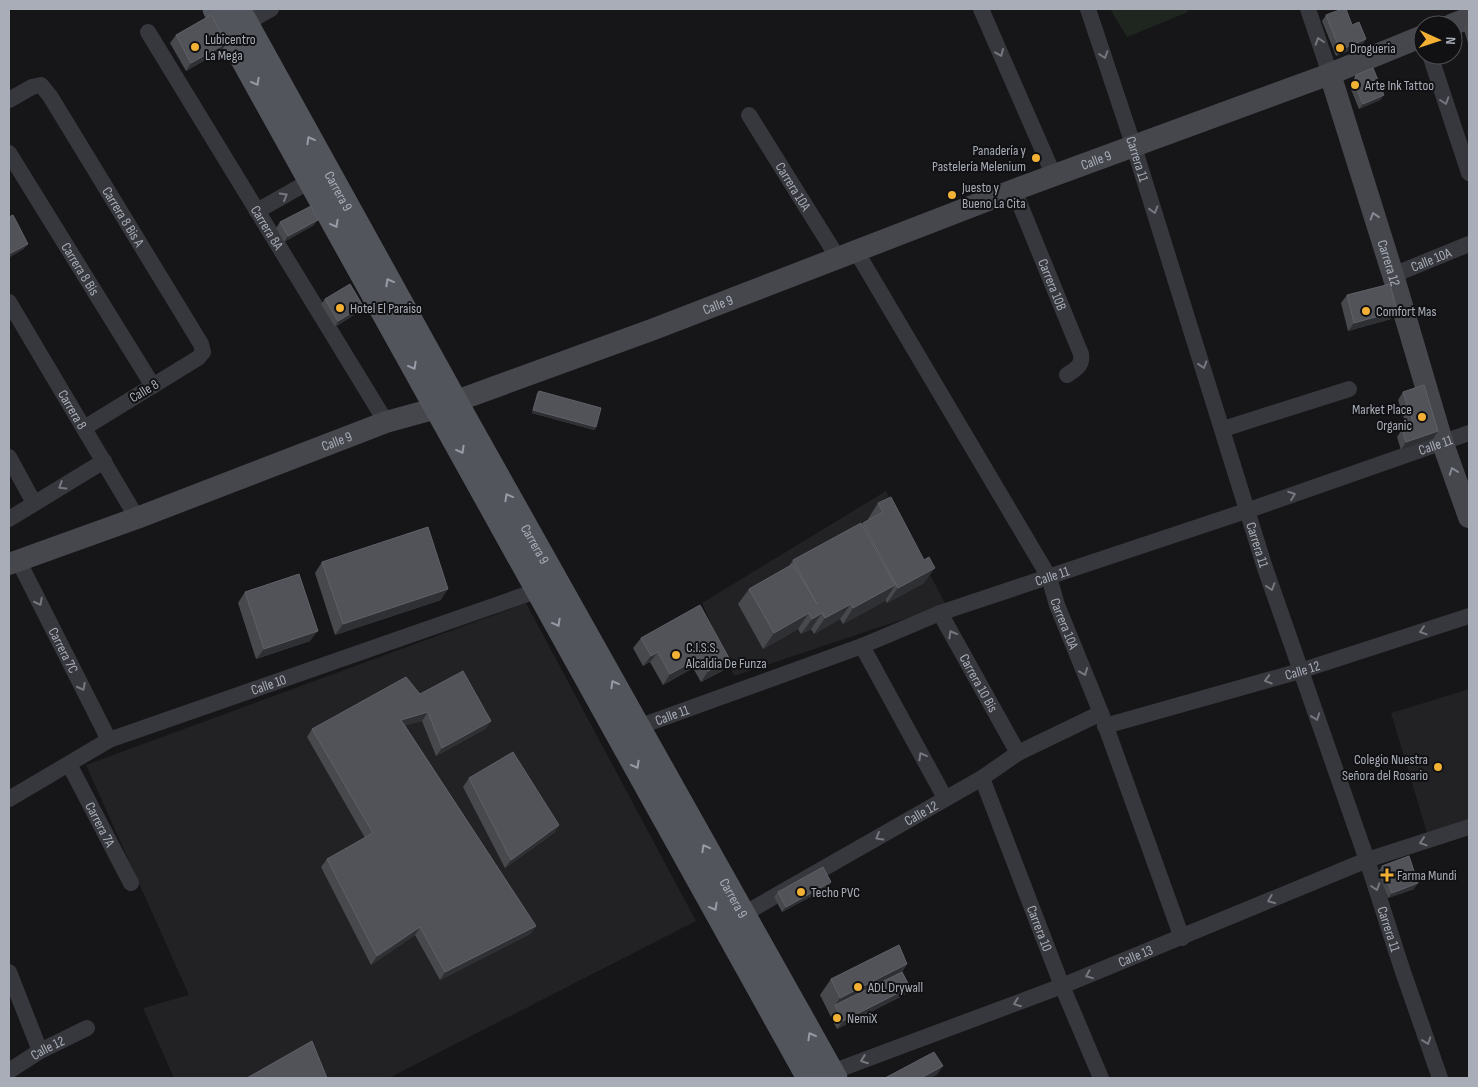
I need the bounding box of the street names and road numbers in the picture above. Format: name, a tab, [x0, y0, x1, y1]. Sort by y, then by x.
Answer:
street label: Carrera 11	[1123, 134, 1153, 184]
street label: Calle 9	[1078, 147, 1114, 173]
street label: Carrera 10A	[772, 159, 815, 215]
street label: Carrera 9	[321, 168, 357, 214]
street label: Carrera 8 Bis A	[99, 183, 149, 251]
street label: Carrera 8A	[247, 202, 288, 254]
street label: Carrera 12	[1374, 238, 1404, 288]
street label: Carrera 8 Bis	[58, 239, 103, 298]
street label: Calle 10A	[1408, 243, 1455, 275]
street label: Carrera 10B	[1034, 256, 1071, 313]
street label: Calle 9	[700, 291, 735, 318]
street label: Calle 8	[126, 376, 162, 406]
street label: Carrera 8	[54, 387, 91, 432]
street label: Calle 9	[319, 427, 354, 455]
street label: Calle 11	[1416, 431, 1455, 459]
street label: Carrera 11	[1243, 520, 1273, 570]
street label: Carrera 9	[517, 521, 553, 567]
street label: Calle 11	[1033, 562, 1071, 589]
street label: Carrera 10A	[1047, 596, 1083, 653]
street label: Carrera 7C	[45, 624, 82, 676]
street label: Carrera 10 Bis	[956, 651, 1002, 715]
street label: Calle 12	[1283, 657, 1322, 683]
street label: Calle 10	[249, 670, 288, 698]
street label: Calle 11	[653, 701, 691, 729]
street label: Calle 12	[901, 796, 941, 829]
street label: Carrera 7A	[82, 799, 120, 851]
street label: Carrera 9	[716, 875, 752, 921]
street label: Carrera 10	[1023, 903, 1056, 954]
street label: Carrera 11	[1374, 904, 1404, 954]
street label: Calle 13	[1116, 941, 1155, 970]
street label: Calle 12	[27, 1032, 67, 1063]

